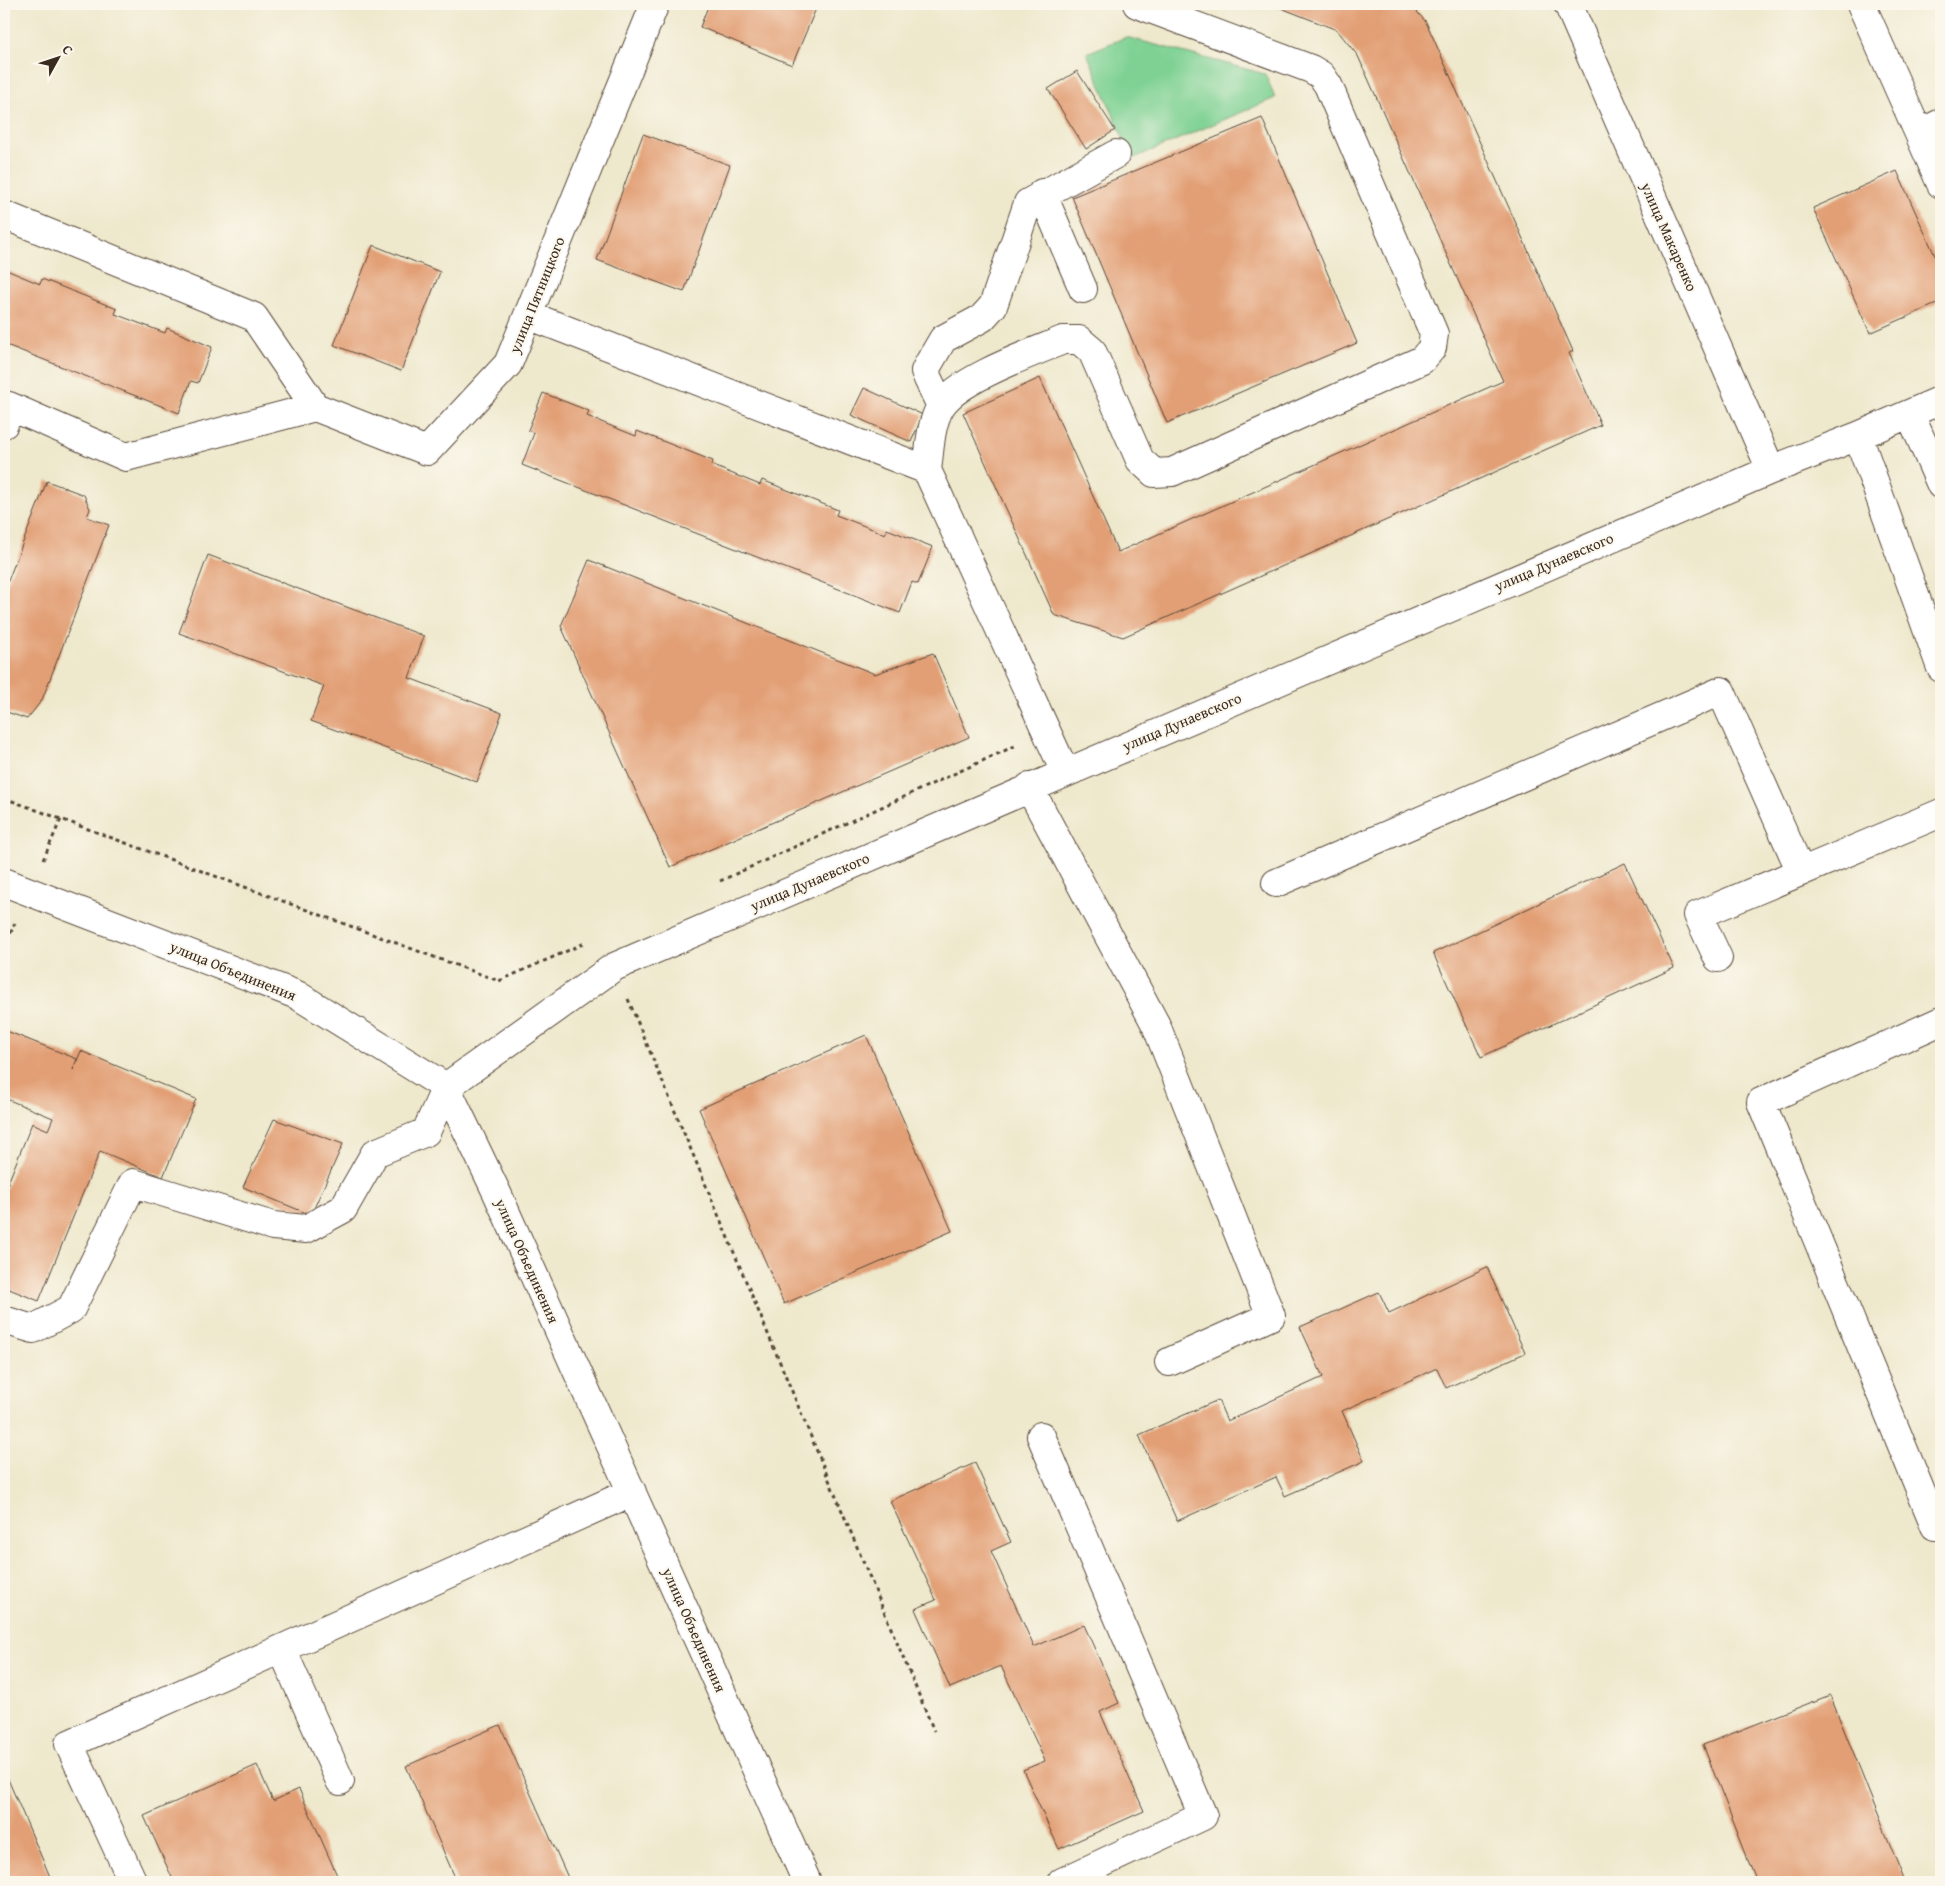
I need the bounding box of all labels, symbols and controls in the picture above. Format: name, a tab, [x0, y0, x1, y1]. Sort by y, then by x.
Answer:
north arrow	[32, 32, 82, 82]
text: С	[58, 40, 78, 59]
street label: улица Макаренко	[1636, 178, 1703, 295]
street label: улица Пятницкого	[503, 233, 570, 357]
street label: улица Дунаевского	[1490, 527, 1617, 596]
street label: улица Дунаевского	[1118, 687, 1245, 756]
street label: улица Дунаевского	[746, 847, 873, 916]
street label: улица Объединения	[166, 935, 300, 1006]
street label: улица Объединения	[490, 1194, 565, 1327]
street label: улица Объединения	[657, 1563, 732, 1696]

